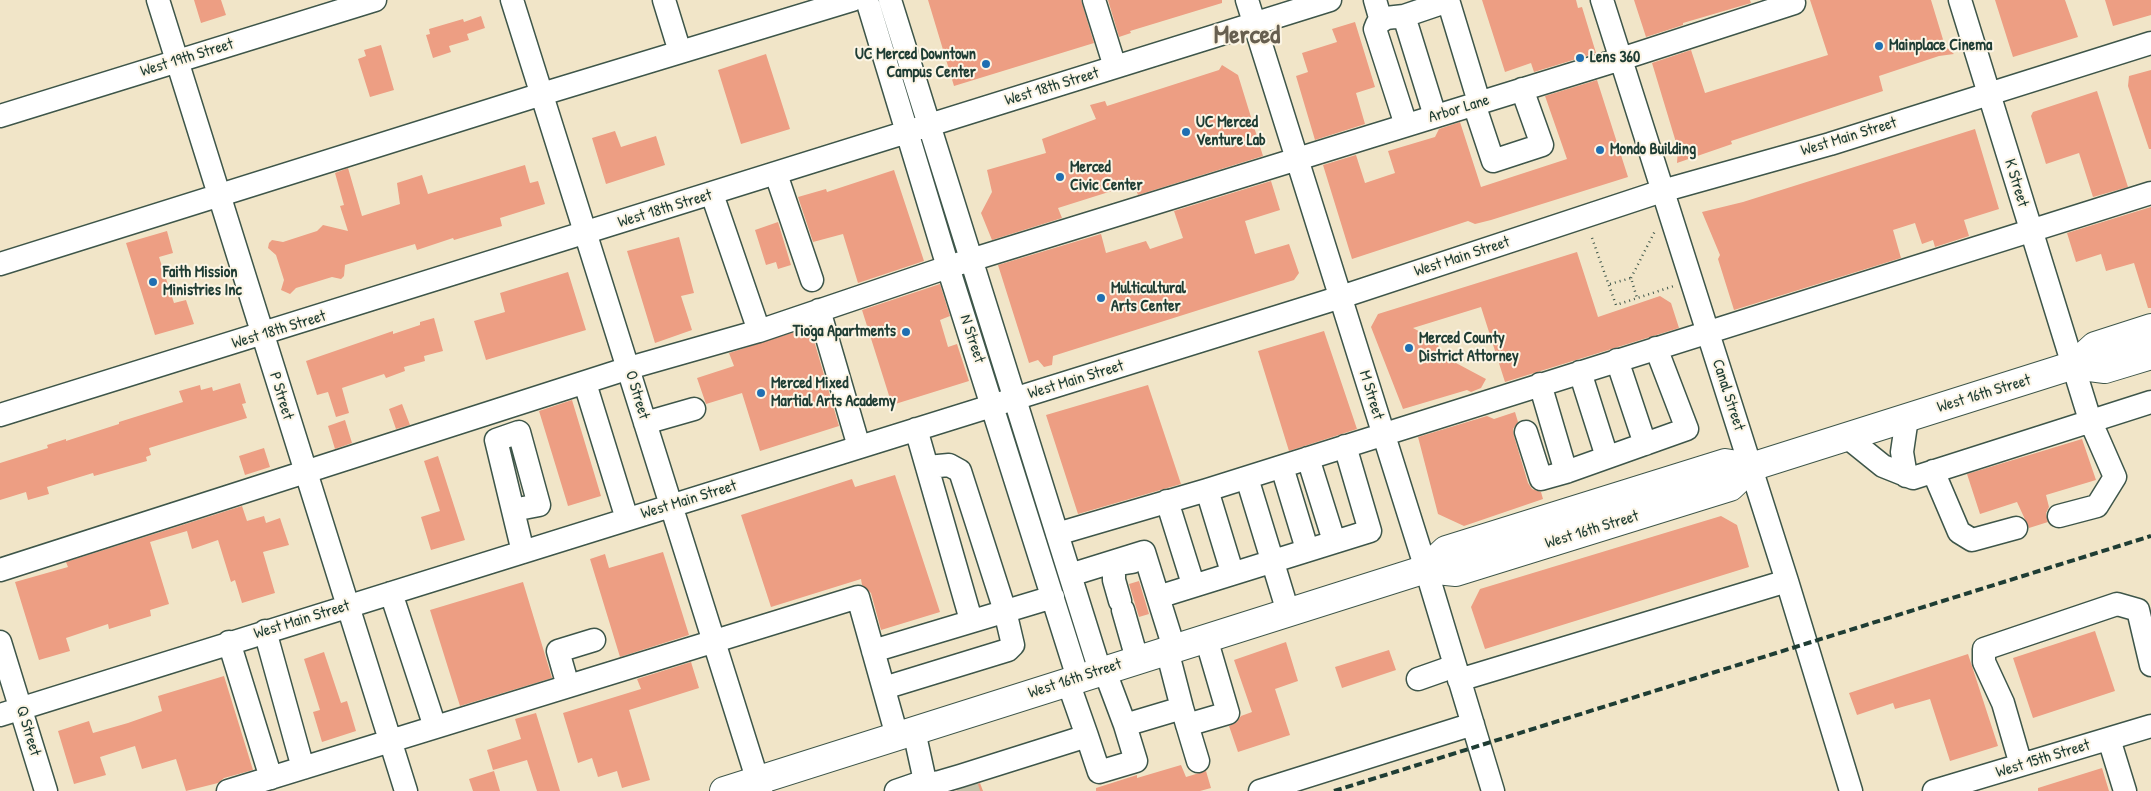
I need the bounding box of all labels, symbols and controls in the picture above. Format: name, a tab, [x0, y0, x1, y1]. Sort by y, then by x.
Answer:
district label: Merced	[1214, 20, 1280, 52]
street label: West 19th Street	[138, 35, 236, 81]
place label: Mainplace Cinema	[1889, 36, 1992, 56]
marker: Mainplace Cinema	[1873, 40, 1885, 52]
place label: UC Merced Downtown Campus Center	[855, 45, 976, 83]
place label: Lens 360	[1590, 48, 1640, 68]
marker: Lens 360	[1574, 52, 1586, 64]
marker: UC Merced Downtown Campus Center	[980, 58, 992, 70]
street label: West 18th Street	[1003, 64, 1101, 110]
street label: Arbor Lane	[1426, 91, 1492, 127]
place label: UC Merced Venture Lab	[1196, 113, 1266, 151]
street label: West Main Street	[1799, 113, 1899, 161]
marker: UC Merced Venture Lab	[1180, 126, 1192, 138]
place label: Mondo Building	[1610, 140, 1696, 160]
marker: Mondo Building	[1594, 144, 1606, 156]
street label: K Street	[2000, 157, 2032, 209]
place label: Merced Civic Center	[1070, 158, 1143, 196]
marker: Merced Civic Center	[1054, 171, 1066, 183]
street label: West 18th Street	[616, 186, 714, 232]
street label: West Main Street	[1412, 233, 1512, 281]
place label: Faith Mission Ministries Inc	[163, 263, 242, 301]
marker: Faith Mission Ministries Inc	[147, 276, 159, 288]
place label: Multicultural Arts Center	[1111, 279, 1186, 317]
marker: Multicultural Arts Center	[1095, 292, 1107, 304]
street label: West 18th Street	[230, 307, 328, 353]
street label: N Street	[955, 313, 989, 365]
place label: Tioga Apartments	[793, 322, 896, 342]
marker: Tioga Apartments	[900, 326, 912, 338]
place label: Merced County District Attorney	[1419, 329, 1519, 367]
marker: Merced County District Attorney	[1403, 342, 1415, 354]
street label: West Main Street	[1026, 356, 1126, 404]
street label: Canal Street	[1707, 357, 1749, 433]
street label: O Street	[621, 368, 653, 422]
street label: M Street	[1354, 368, 1388, 422]
street label: P Street	[265, 370, 297, 422]
street label: West 16th Street	[1935, 371, 2033, 417]
place label: Merced Mixed Martial Arts Academy	[771, 374, 896, 412]
marker: Merced Mixed Martial Arts Academy	[755, 387, 767, 399]
street label: West Main Street	[639, 476, 739, 524]
street label: West 16th Street	[1543, 507, 1641, 553]
street label: West Main Street	[252, 596, 352, 644]
street label: West 16th Street	[1026, 655, 1124, 703]
street label: Q Street	[11, 704, 45, 758]
street label: West 15th Street	[1994, 736, 2092, 782]

